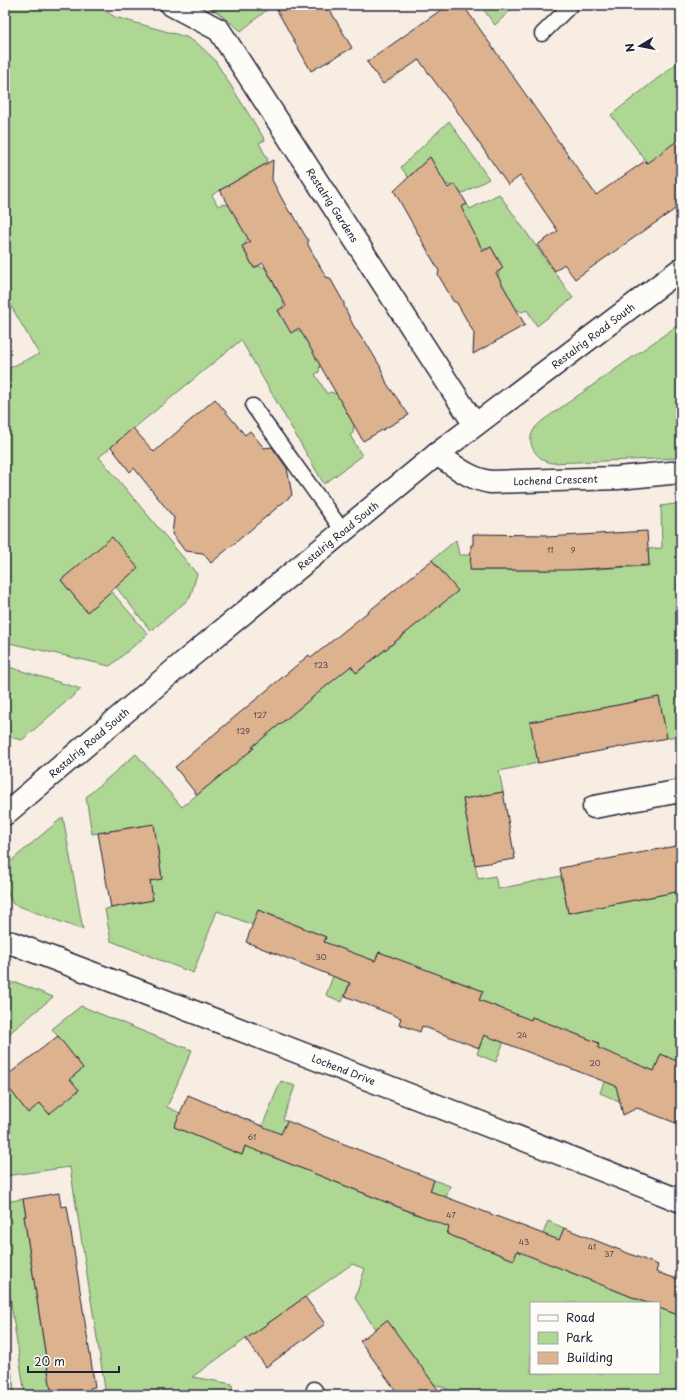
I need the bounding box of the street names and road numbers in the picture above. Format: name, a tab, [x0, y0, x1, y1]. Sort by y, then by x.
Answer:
street label: Restalrig Gardens	[303, 165, 363, 245]
street label: Restalrig Road South	[548, 299, 638, 372]
street label: Lochend Crescent	[513, 471, 598, 488]
street label: Restalrig Road South	[294, 497, 382, 573]
street label: Restalrig Road South	[45, 704, 132, 781]
street label: Lochend Drive	[310, 1050, 378, 1088]

